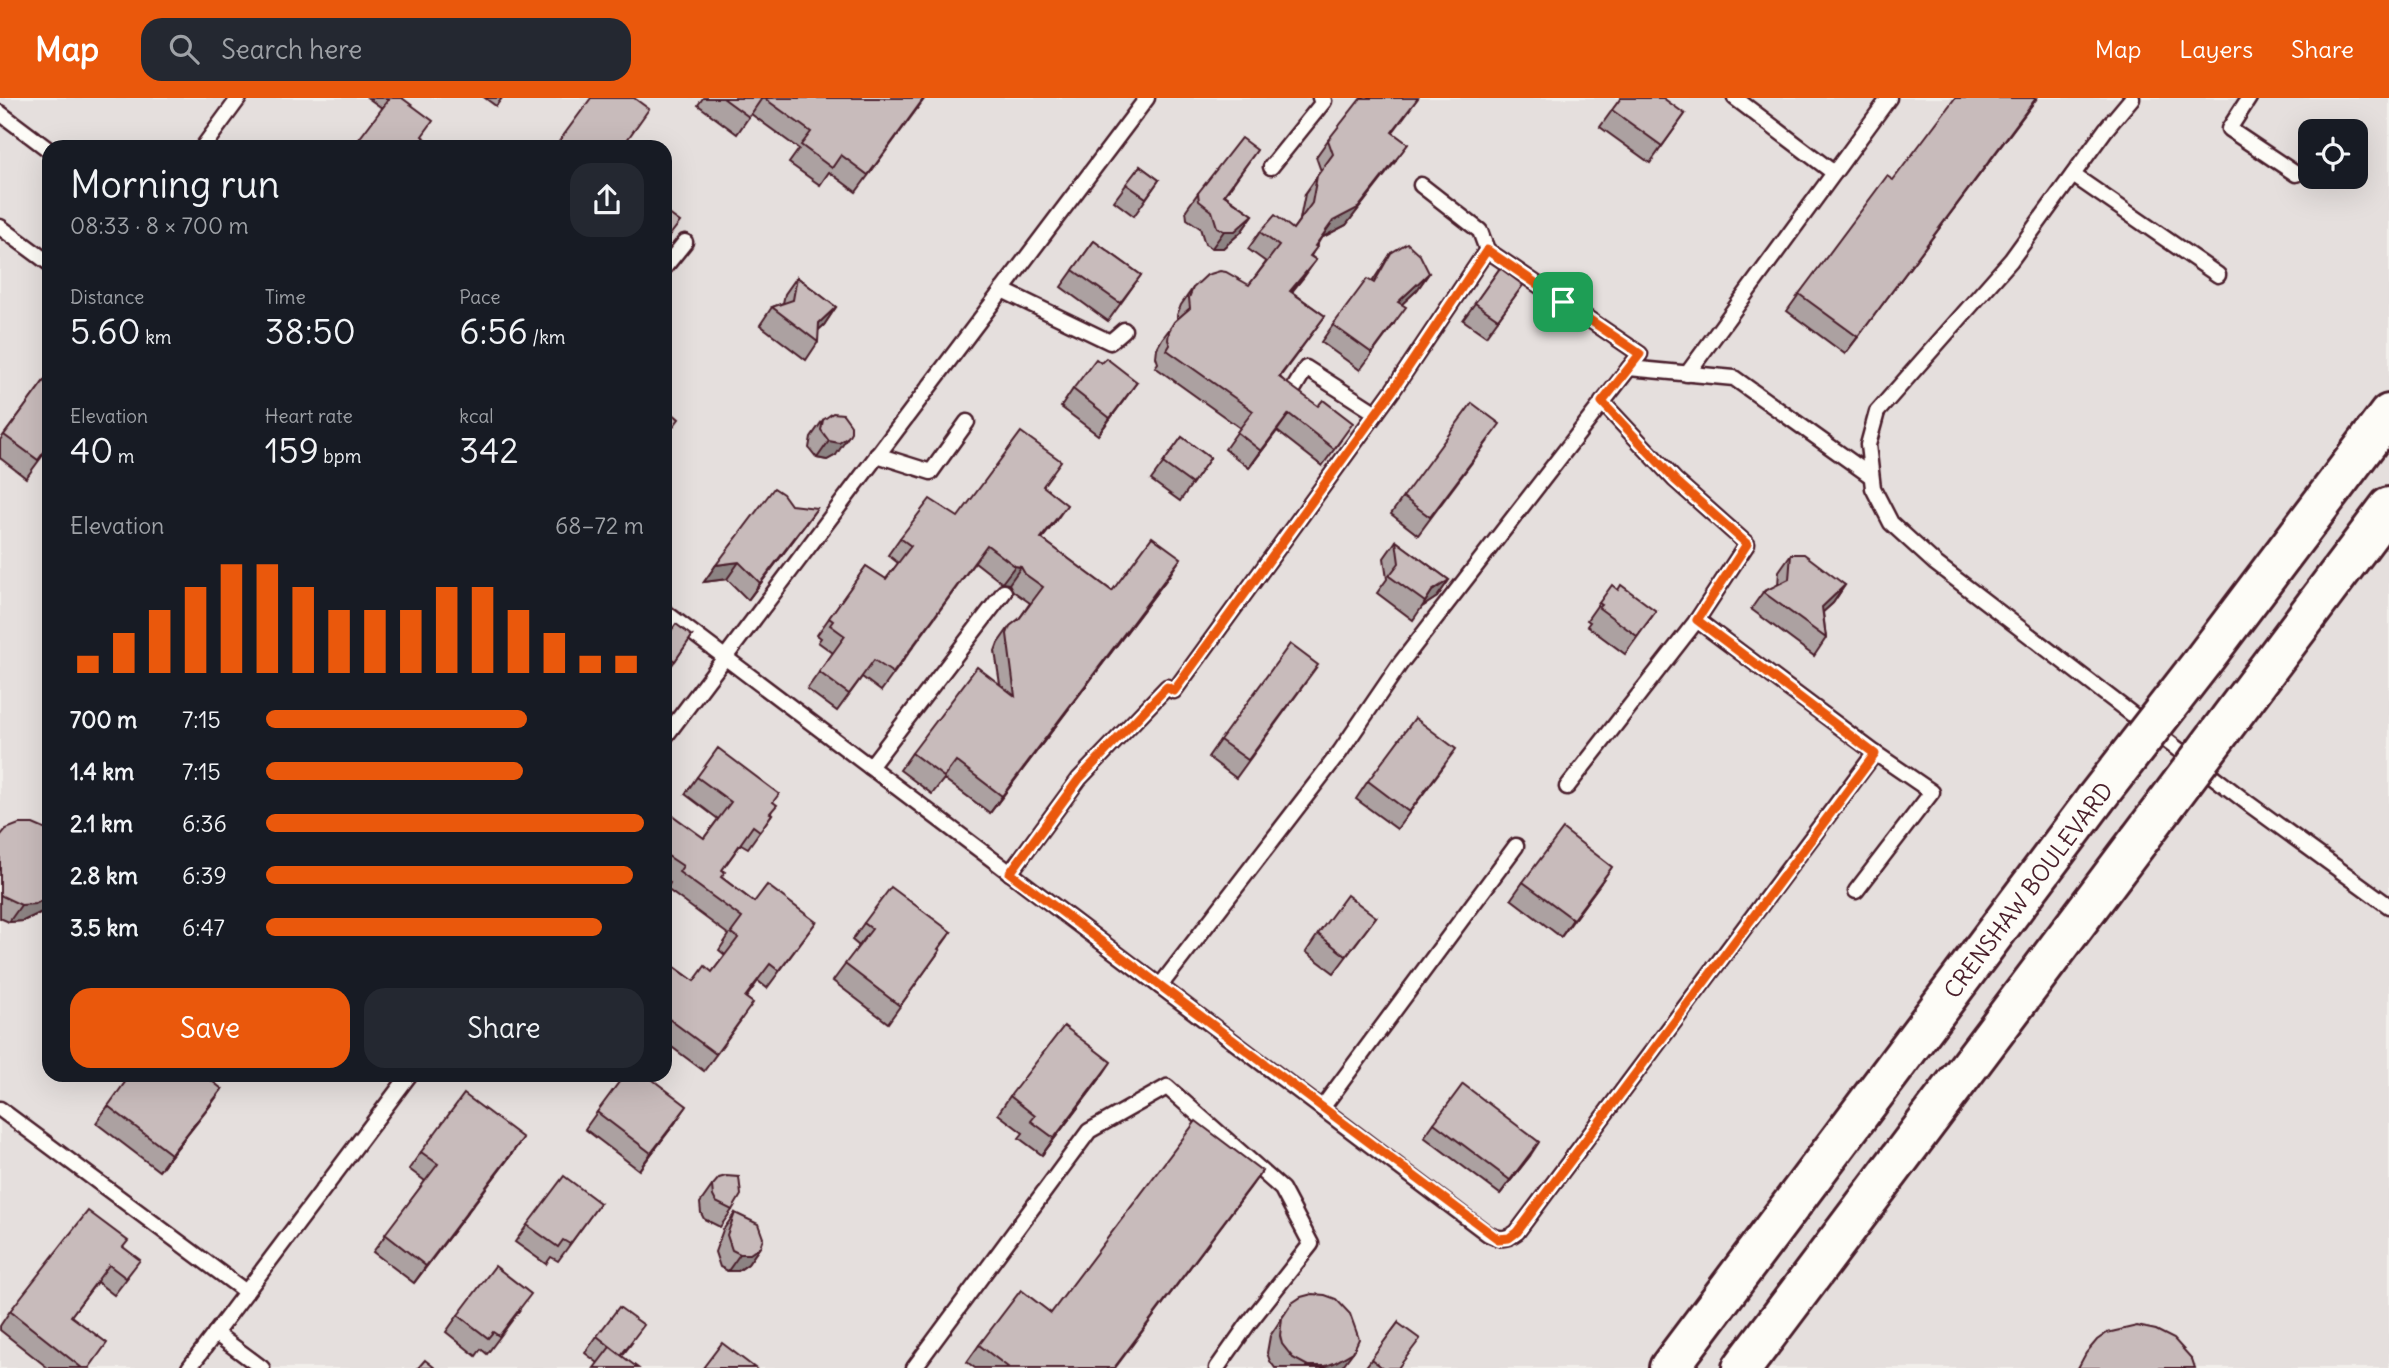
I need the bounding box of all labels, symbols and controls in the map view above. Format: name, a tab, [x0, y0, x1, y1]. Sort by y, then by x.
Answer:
search box	[141, 18, 631, 81]
text: Map	[35, 28, 99, 70]
icon: search	[165, 30, 203, 68]
text: Search here	[221, 33, 362, 66]
text: Map	[2095, 34, 2141, 64]
text: Layers	[2179, 34, 2253, 64]
text: Share	[2291, 34, 2354, 64]
map controls	[2298, 119, 2368, 189]
button: locate	[2298, 119, 2368, 189]
text: Morning run	[70, 161, 280, 208]
button: share	[570, 163, 644, 237]
text: 08:33 · 8 × 700 m	[70, 211, 249, 240]
pin	[1533, 272, 1593, 332]
icon: arrive	[1544, 283, 1582, 321]
text: Distance	[70, 285, 144, 309]
text: Time	[265, 285, 306, 309]
text: Pace	[459, 285, 501, 309]
text: 5.60	[70, 309, 141, 353]
text: 38:50	[265, 309, 356, 353]
text: 6:56	[459, 309, 528, 353]
text: km	[141, 325, 172, 349]
text: /km	[528, 325, 566, 349]
text: Elevation	[70, 404, 148, 428]
text: Heart rate	[265, 404, 353, 428]
text: kcal	[459, 404, 494, 428]
text: 40	[70, 428, 113, 472]
text: 159	[265, 428, 319, 472]
text: 342	[459, 428, 519, 472]
text: m	[113, 444, 134, 468]
text: bpm	[319, 444, 361, 468]
text: Elevation	[70, 511, 164, 540]
text: 68–72 m	[555, 511, 644, 540]
text: 700 m	[70, 705, 137, 734]
text: 7:15	[182, 705, 221, 734]
text: 1.4 km	[70, 757, 134, 786]
text: 7:15	[182, 757, 221, 786]
street label: CRENSHAW BOULEVARD	[1937, 776, 2119, 1004]
text: 2.1 km	[70, 809, 133, 838]
text: 6:36	[182, 809, 227, 838]
text: 2.8 km	[70, 861, 138, 890]
text: 6:39	[182, 861, 227, 890]
text: 3.5 km	[70, 913, 138, 942]
text: 6:47	[182, 913, 225, 942]
button: Save	[70, 988, 350, 1068]
button: Share	[364, 988, 644, 1068]

